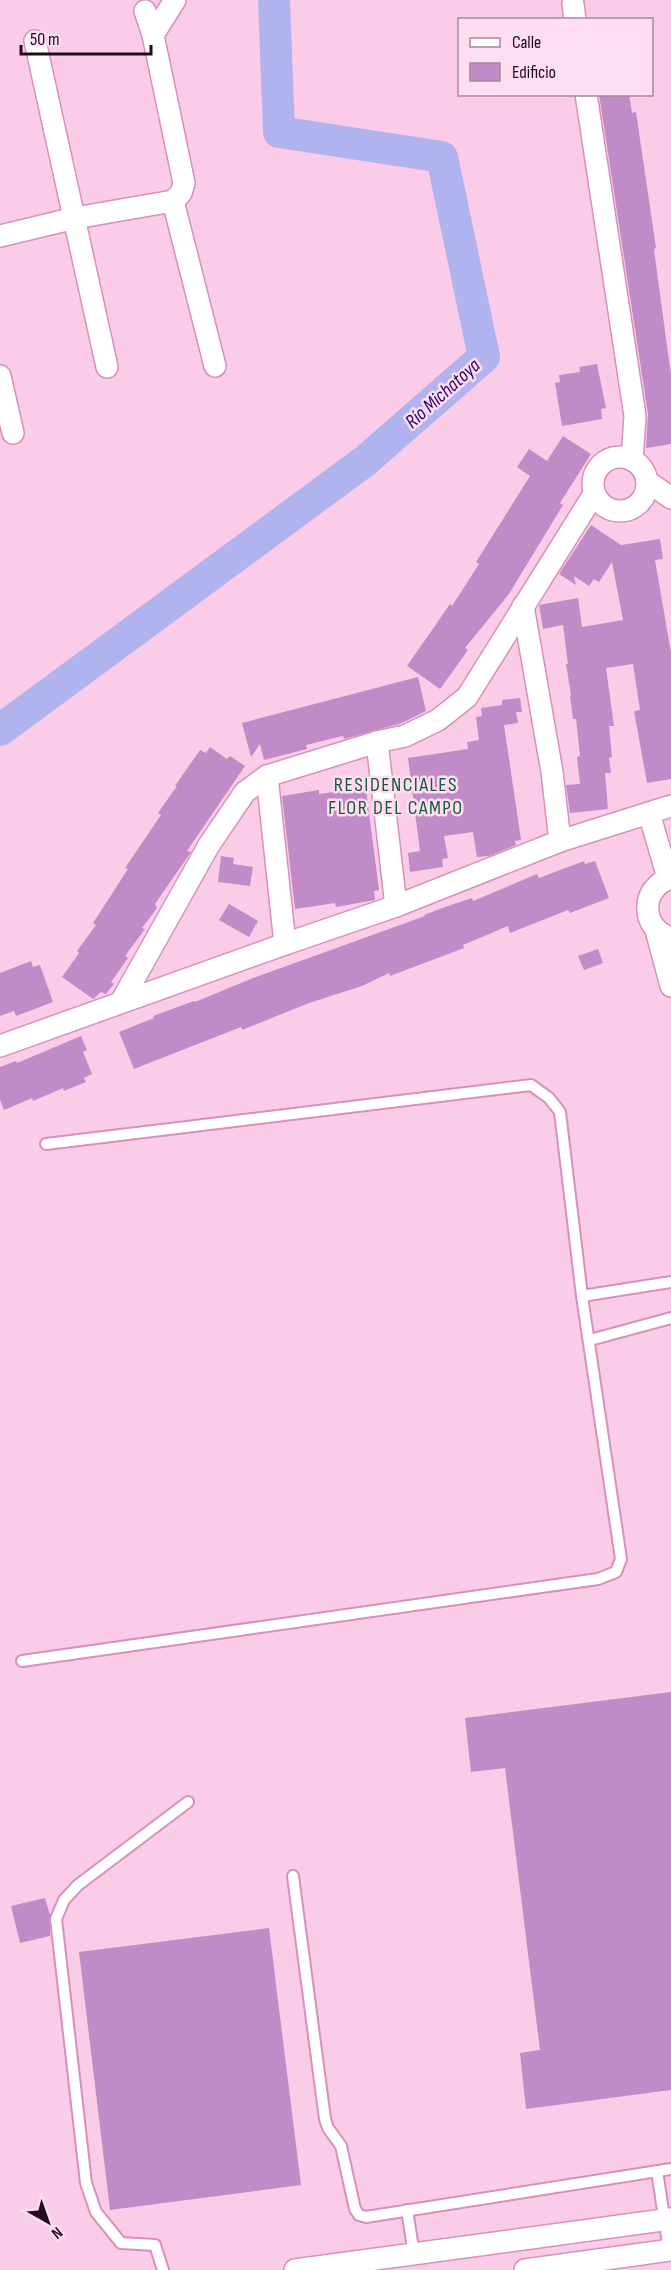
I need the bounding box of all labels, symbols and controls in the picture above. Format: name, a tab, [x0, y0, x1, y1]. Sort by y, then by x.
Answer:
scale bar	[21, 18, 152, 56]
legend	[458, 18, 653, 96]
text: 50 m	[30, 29, 60, 50]
text: Calle	[512, 32, 541, 53]
text: Edificio	[512, 62, 556, 83]
water label: Río Michatoya	[400, 354, 485, 434]
district label: RESIDENCIALES FLOR DEL CAMPO	[328, 773, 464, 820]
north arrow	[18, 2192, 78, 2252]
text: N	[47, 2222, 66, 2242]

